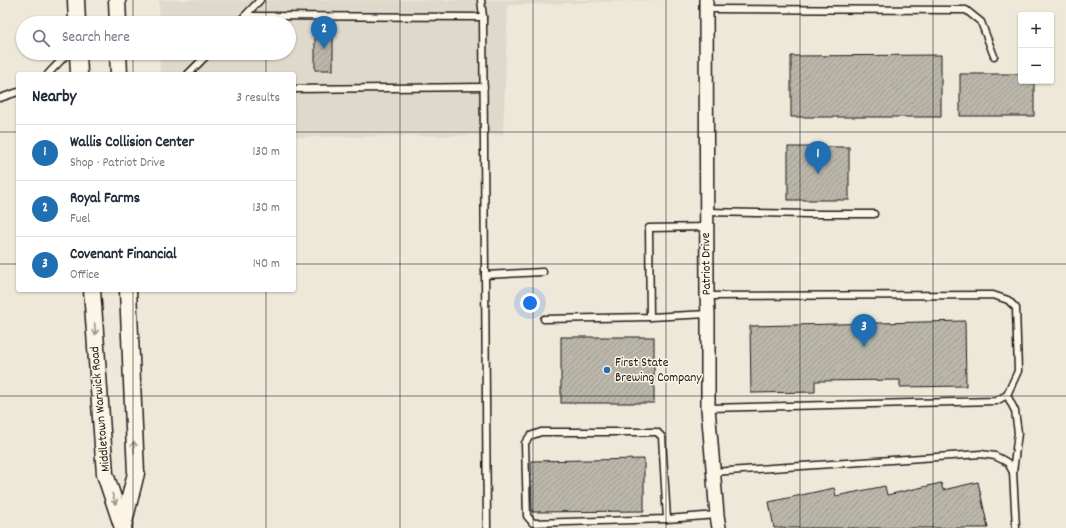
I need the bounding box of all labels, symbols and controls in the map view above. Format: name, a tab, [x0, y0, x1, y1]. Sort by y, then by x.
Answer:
map controls	[1018, 12, 1054, 84]
button: +	[1018, 12, 1054, 48]
search box	[16, 16, 296, 60]
pin: 2	[311, 16, 337, 49]
icon: search	[30, 27, 52, 49]
text: Search here	[62, 27, 130, 49]
button: −	[1018, 48, 1054, 84]
text: Nearby	[32, 86, 76, 110]
text: 3 results	[236, 89, 280, 108]
text: Wallis Collision Center	[70, 132, 194, 154]
pin: 1	[805, 141, 831, 174]
text: 1	[44, 143, 46, 162]
text: 130 m	[252, 143, 280, 162]
text: Shop · Patriot Drive	[70, 154, 165, 173]
text: Royal Farms	[70, 188, 140, 210]
text: 2	[42, 199, 48, 218]
text: 130 m	[252, 199, 280, 218]
text: Fuel	[70, 210, 90, 229]
street label: Patriot Drive	[697, 232, 717, 295]
text: Covenant Financial	[70, 244, 177, 266]
text: 3	[42, 255, 48, 274]
text: 140 m	[253, 255, 280, 274]
text: Office	[70, 266, 99, 285]
your location	[520, 293, 540, 313]
pin: 3	[851, 314, 877, 347]
one-way arrow	[92, 322, 99, 335]
street label: Middletown Warwick Road	[86, 345, 116, 473]
place label: First State Brewing Company	[615, 354, 702, 388]
marker: First State Brewing Company	[602, 365, 612, 375]
one-way arrow	[131, 441, 138, 454]
one-way arrow	[111, 493, 118, 506]

